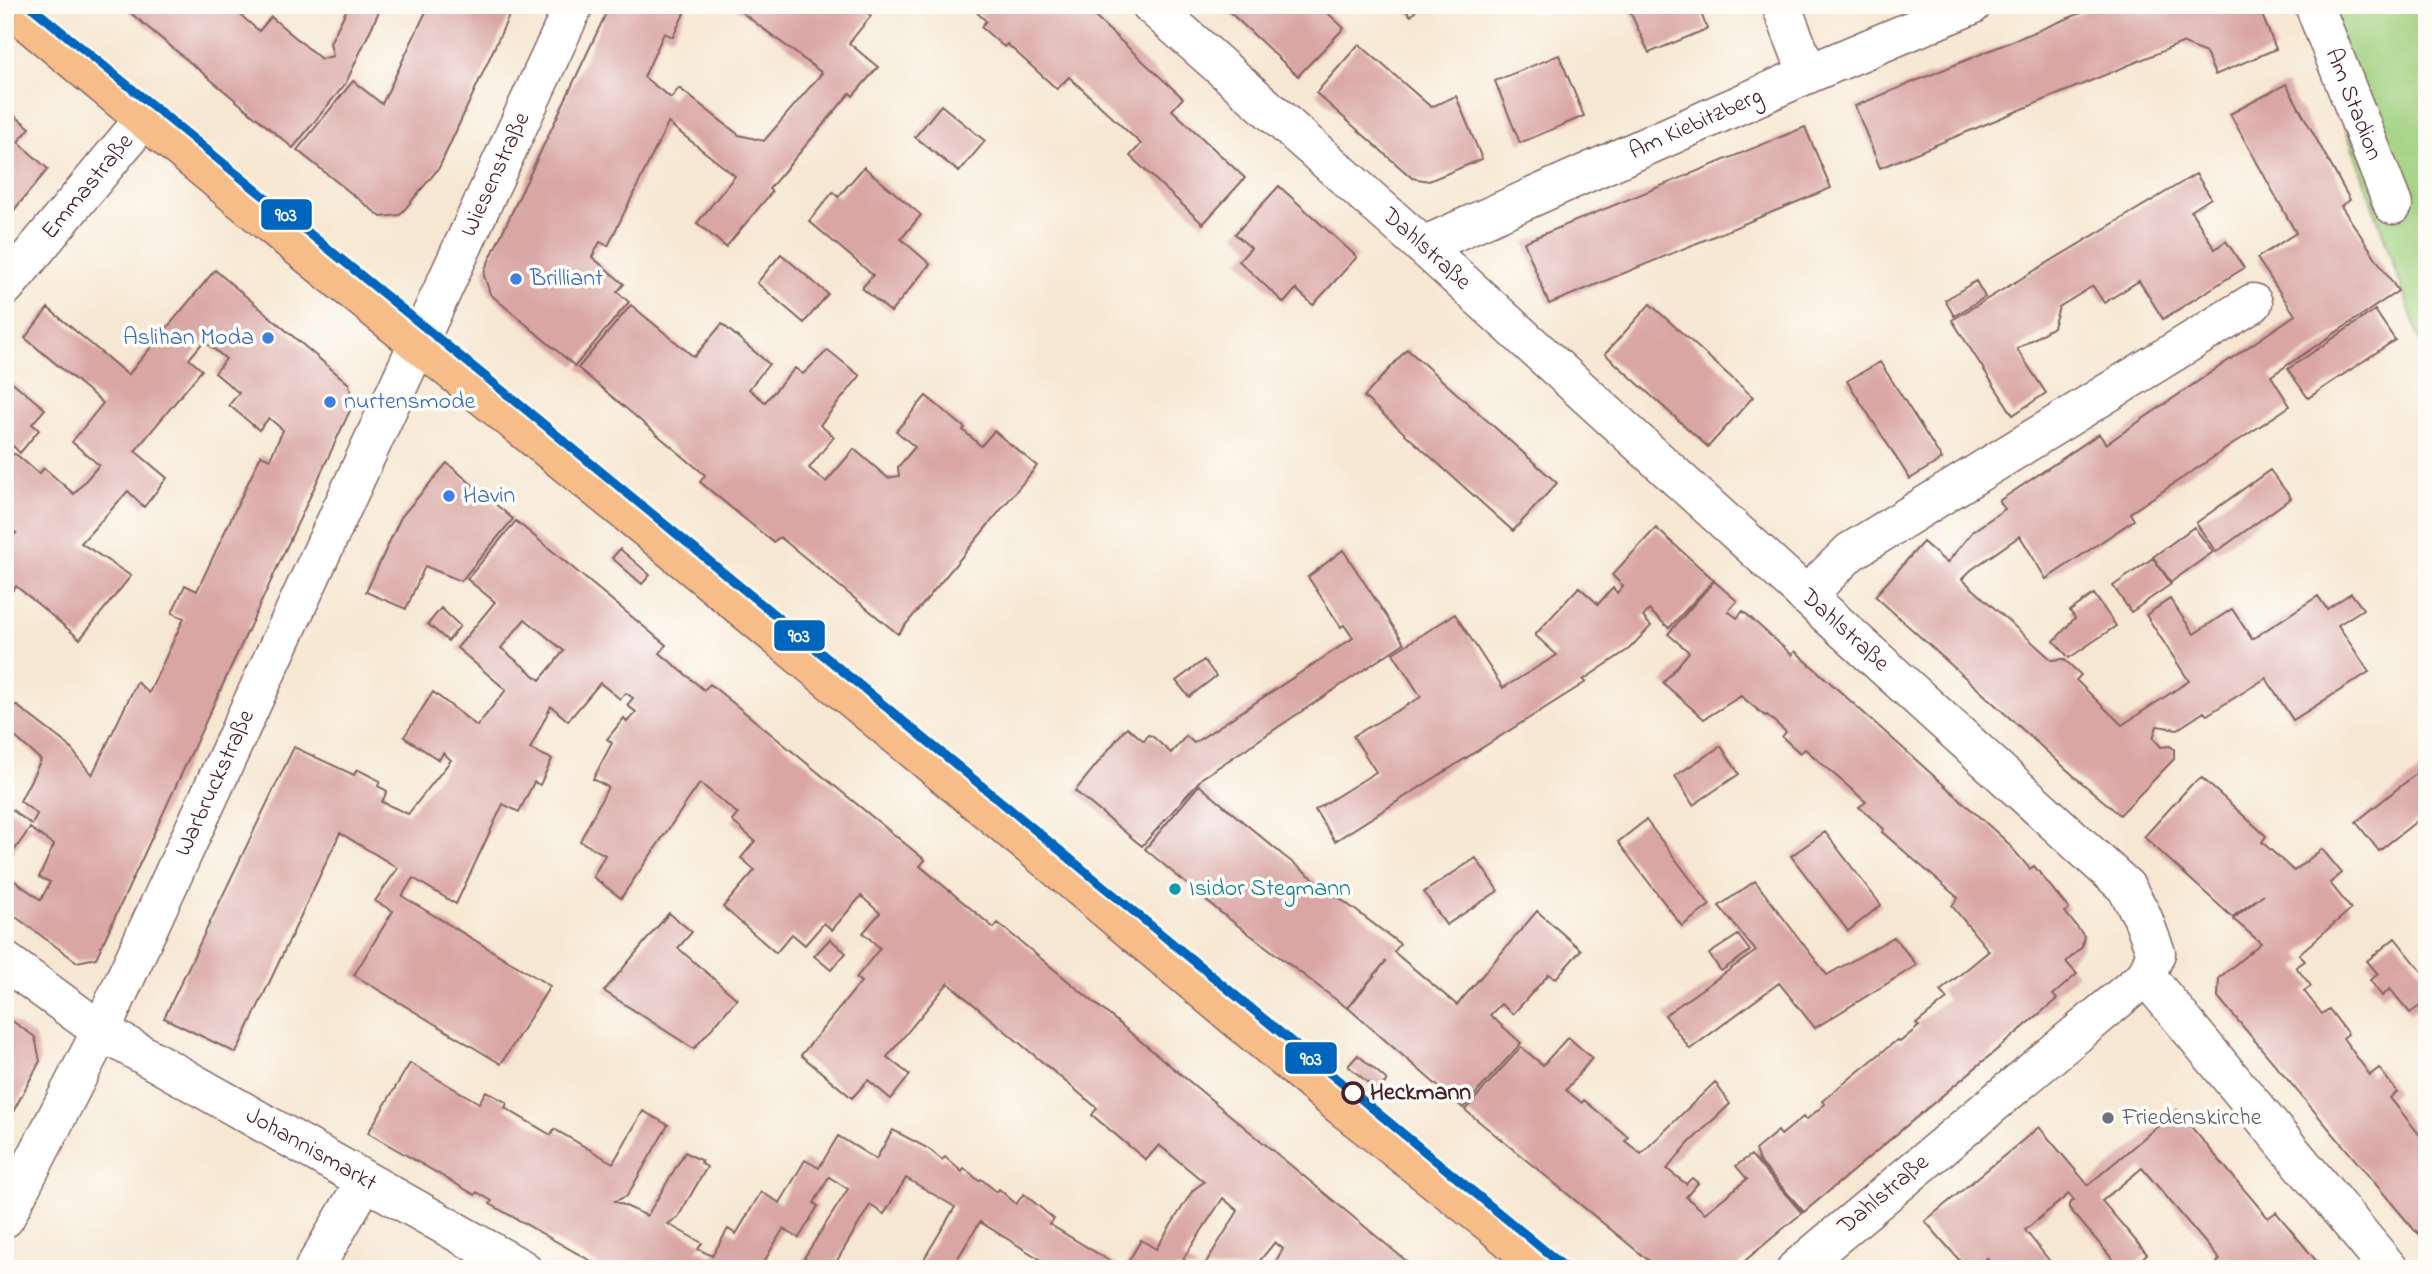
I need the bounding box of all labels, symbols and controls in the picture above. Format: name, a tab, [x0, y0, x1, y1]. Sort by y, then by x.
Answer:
street label: Am Stadion	[2315, 43, 2391, 166]
street label: Am Kiebitzberg	[1624, 79, 1768, 169]
street label: Wiesenstraße	[452, 107, 540, 243]
street label: Emmastraße	[33, 126, 143, 248]
line badge: 903	[260, 198, 313, 231]
street label: Dahlstraße	[1373, 199, 1479, 299]
text: 903	[274, 203, 297, 230]
place label: Brilliant	[529, 262, 603, 297]
marker: Brilliant	[508, 271, 524, 287]
place label: Aslihan Moda	[123, 321, 254, 356]
marker: Aslihan Moda	[260, 330, 276, 346]
place label: nurtensmode	[344, 385, 475, 420]
marker: nurtensmode	[322, 394, 338, 410]
place label: Havin	[463, 479, 515, 514]
marker: Havin	[441, 488, 457, 504]
street label: Dahlstraße	[1791, 580, 1897, 681]
line badge: 903	[773, 619, 826, 652]
text: 903	[787, 624, 810, 651]
street label: Warbruckstraße	[166, 704, 264, 862]
place label: Isidor Stegmann	[1189, 872, 1351, 907]
marker: Isidor Stegmann	[1167, 881, 1183, 897]
line badge: 903	[1284, 1041, 1338, 1075]
text: 903	[1299, 1047, 1322, 1074]
place label: Heckmann	[1370, 1076, 1471, 1111]
marker: Heckmann	[1342, 1082, 1364, 1104]
street label: Johannismarkt	[239, 1099, 383, 1201]
place label: Friedenskirche	[2121, 1101, 2262, 1136]
marker: Friedenskirche	[2100, 1110, 2116, 1126]
street label: Dahlstraße	[1830, 1146, 1938, 1244]

